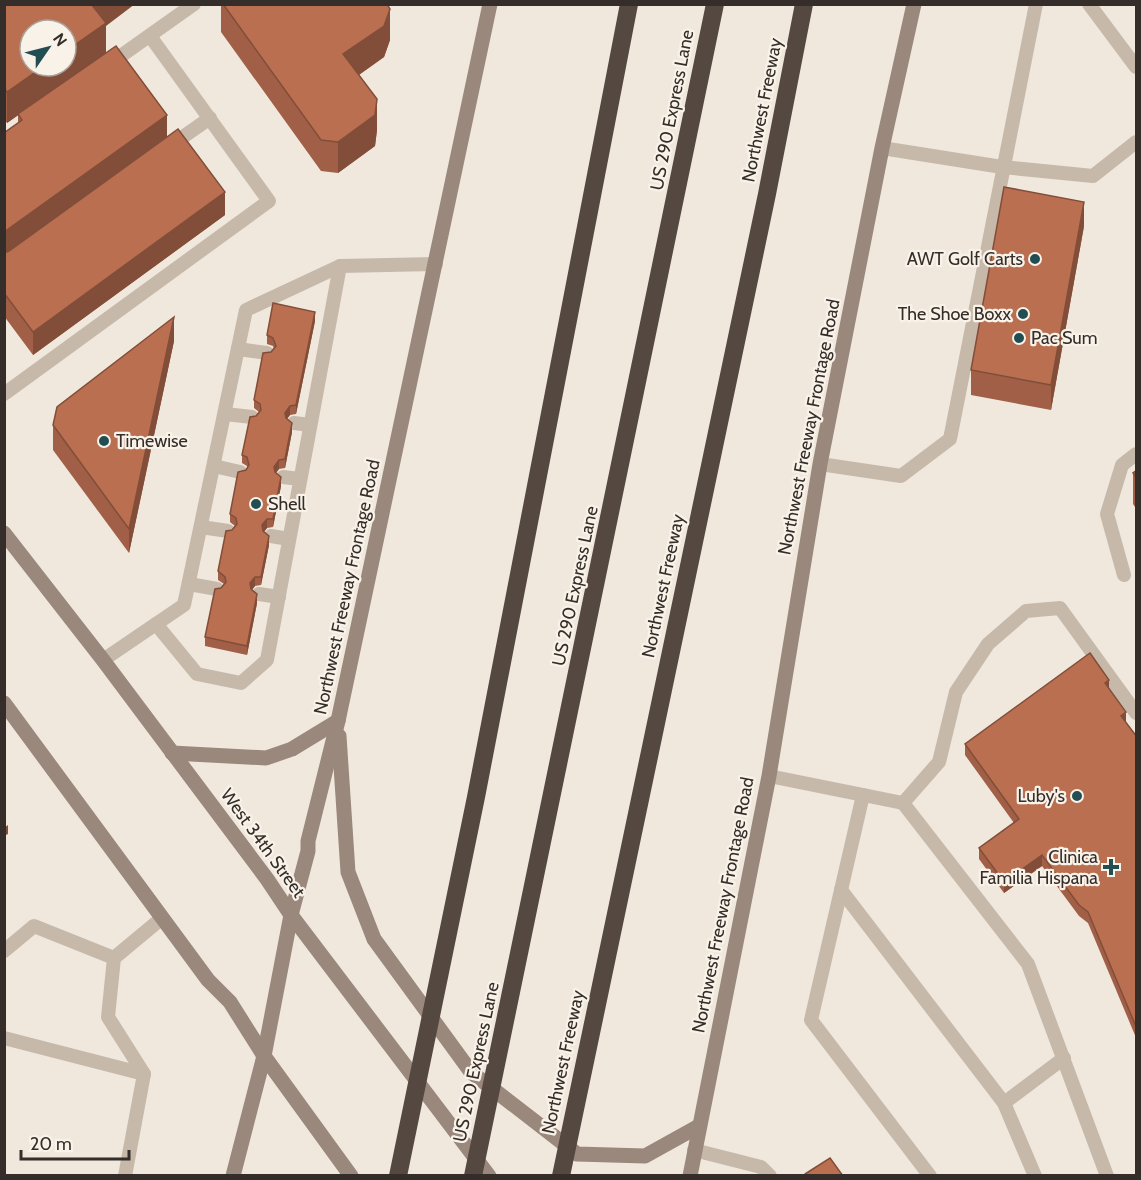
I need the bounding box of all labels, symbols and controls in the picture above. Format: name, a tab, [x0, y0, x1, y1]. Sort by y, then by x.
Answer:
north arrow	[18, 18, 78, 78]
street label: US 290 Express Lane	[646, 28, 698, 192]
text: N	[49, 30, 71, 50]
street label: Northwest Freeway	[737, 36, 787, 184]
place label: AWT Golf Carts	[907, 248, 1023, 270]
marker: AWT Golf Carts	[1028, 252, 1042, 266]
street label: Northwest Freeway Frontage Road	[773, 297, 845, 557]
place label: The Shoe Boxx	[898, 303, 1011, 325]
marker: The Shoe Boxx	[1016, 307, 1030, 321]
place label: Pac Sum	[1031, 327, 1098, 349]
marker: Pac Sum	[1012, 331, 1026, 345]
place label: Timewise	[116, 430, 188, 452]
marker: Timewise	[97, 434, 111, 448]
street label: Northwest Freeway Frontage Road	[309, 457, 385, 717]
place label: Shell	[268, 493, 307, 515]
marker: Shell	[249, 497, 263, 511]
street label: US 290 Express Lane	[547, 504, 603, 668]
street label: Northwest Freeway	[637, 512, 689, 660]
street label: Northwest Freeway Frontage Road	[687, 775, 759, 1035]
street label: West 34th Street	[216, 784, 310, 902]
place label: Luby's	[1017, 785, 1065, 807]
marker: Luby's	[1070, 789, 1084, 803]
place label: Clinica Familia Hispana	[979, 846, 1098, 889]
marker: Clinica Familia Hispana	[1102, 858, 1120, 876]
street label: US 290 Express Lane	[448, 980, 504, 1144]
street label: Northwest Freeway	[537, 988, 589, 1136]
scale bar	[21, 1123, 129, 1161]
text: 20 m	[30, 1133, 72, 1155]

